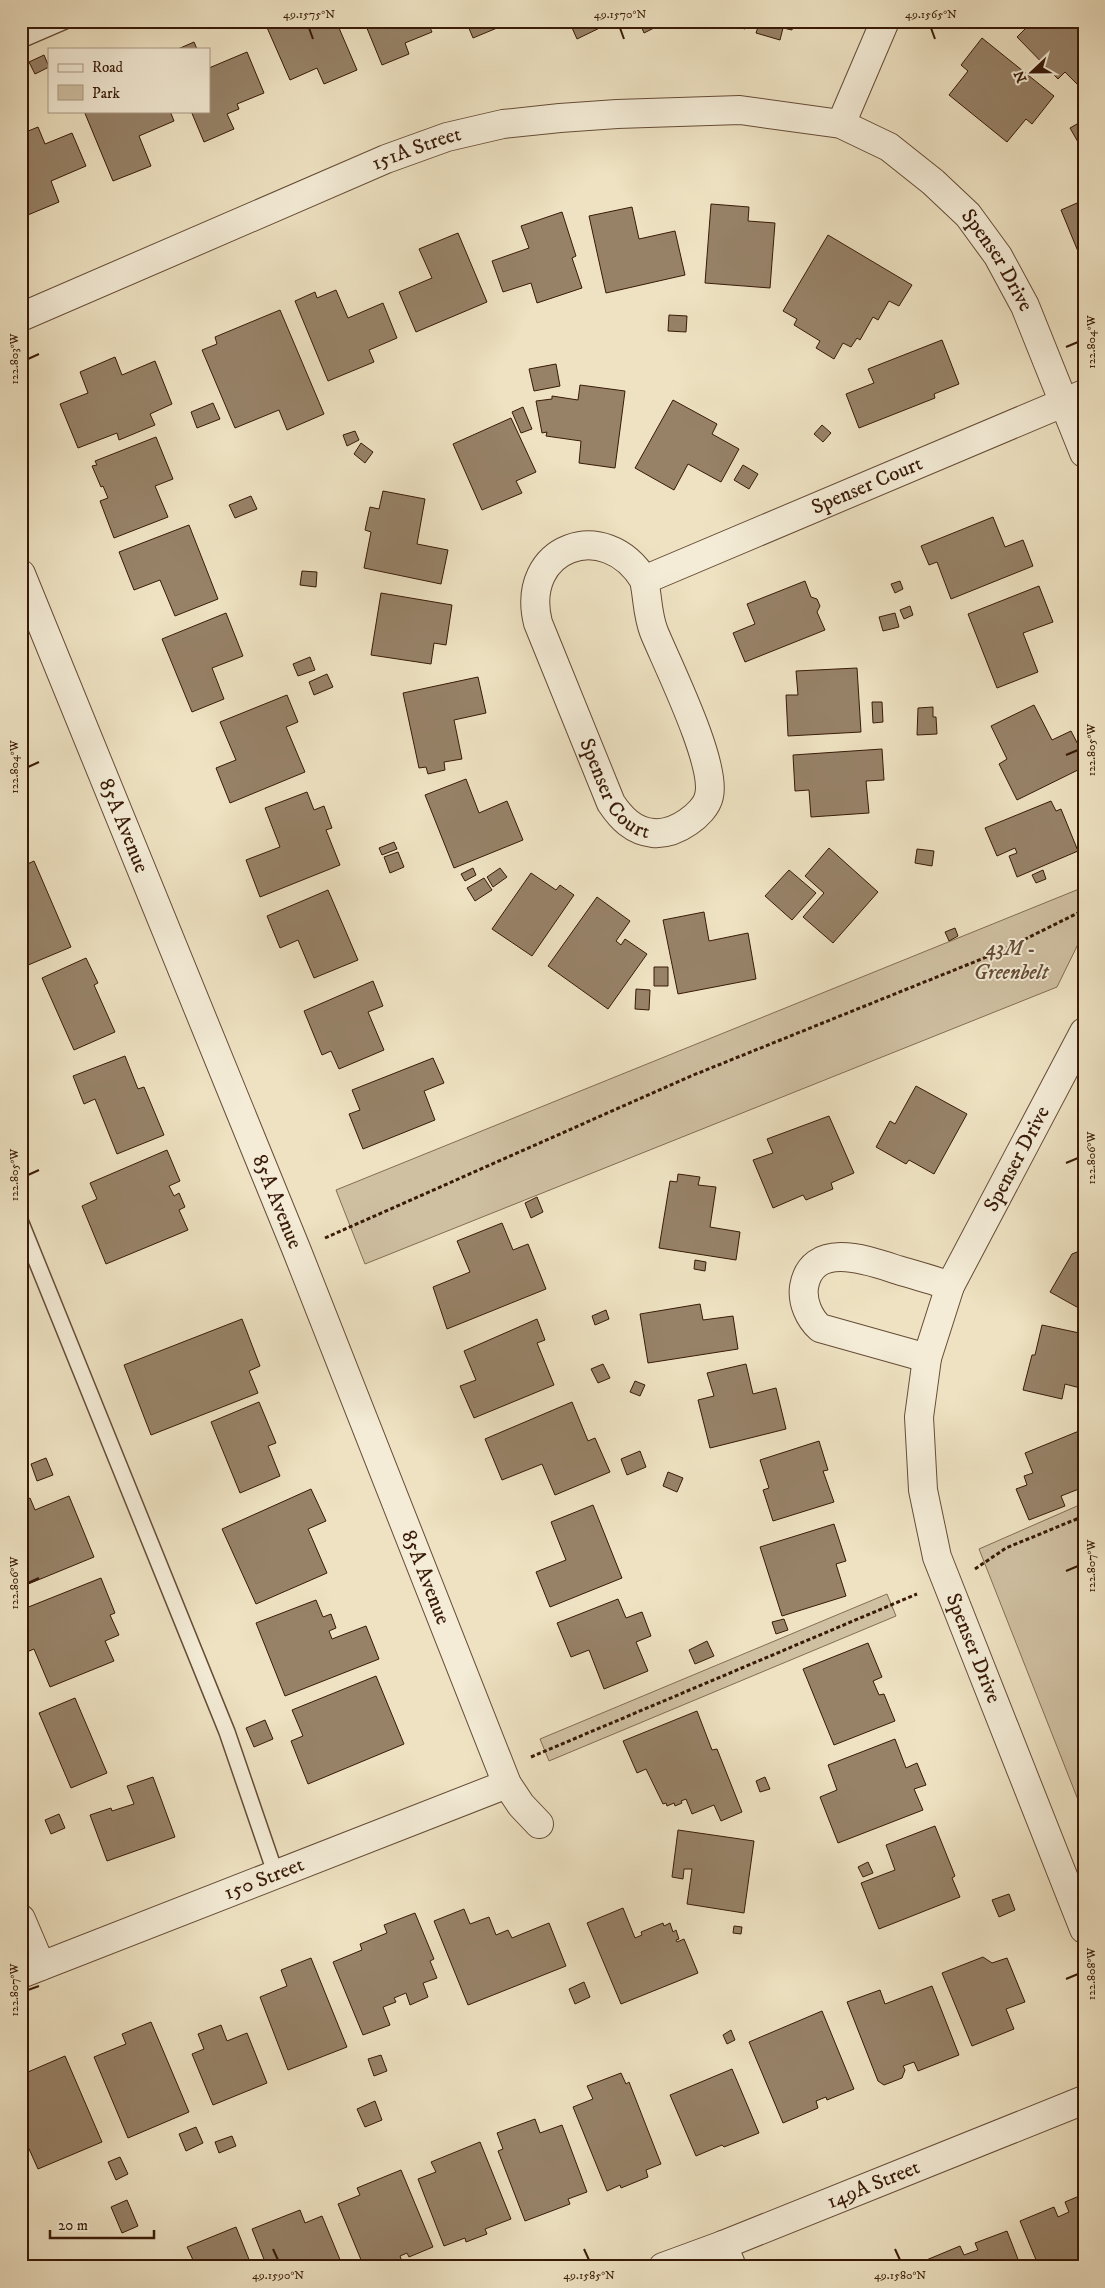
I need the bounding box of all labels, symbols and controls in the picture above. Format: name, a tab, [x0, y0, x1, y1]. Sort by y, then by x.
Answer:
text: 49.1575°N	[283, 7, 335, 22]
text: 49.1570°N	[594, 7, 646, 22]
text: 49.1565°N	[905, 7, 957, 22]
legend	[48, 48, 210, 112]
north arrow	[1008, 48, 1058, 98]
text: Road	[92, 58, 124, 77]
text: N	[1010, 67, 1031, 85]
text: Park	[92, 84, 121, 103]
street label: 151A Street	[368, 121, 464, 177]
street label: Spenser Drive	[955, 204, 1039, 316]
text: 122.804°W	[1084, 314, 1099, 369]
text: 122.803°W	[7, 332, 22, 384]
street label: Spenser Court	[808, 451, 927, 521]
text: 122.805°W	[1084, 723, 1099, 776]
street label: Spenser Court	[573, 735, 653, 845]
text: 122.804°W	[7, 739, 22, 794]
street label: 85A Avenue	[93, 775, 155, 877]
park label: 43M - Greenbelt	[974, 936, 1050, 986]
street label: Spenser Drive	[978, 1101, 1056, 1216]
text: 122.806°W	[1084, 1131, 1099, 1184]
text: 122.805°W	[7, 1148, 22, 1201]
street label: 85A Avenue	[246, 1151, 308, 1253]
street label: 85A Avenue	[395, 1526, 456, 1629]
text: 122.807°W	[1084, 1539, 1099, 1592]
text: 122.806°W	[7, 1556, 22, 1609]
street label: Spenser Drive	[940, 1590, 1007, 1707]
street label: 150 Street	[220, 1852, 308, 1906]
text: 122.808°W	[1084, 1947, 1099, 2000]
text: 122.807°W	[7, 1963, 22, 2016]
street label: 149A Street	[823, 2154, 924, 2215]
scale bar	[50, 2208, 154, 2240]
text: 20 m	[58, 2216, 88, 2235]
text: 49.1590°N	[252, 2268, 304, 2283]
text: 49.1585°N	[563, 2268, 615, 2283]
text: 49.1580°N	[874, 2268, 926, 2283]

